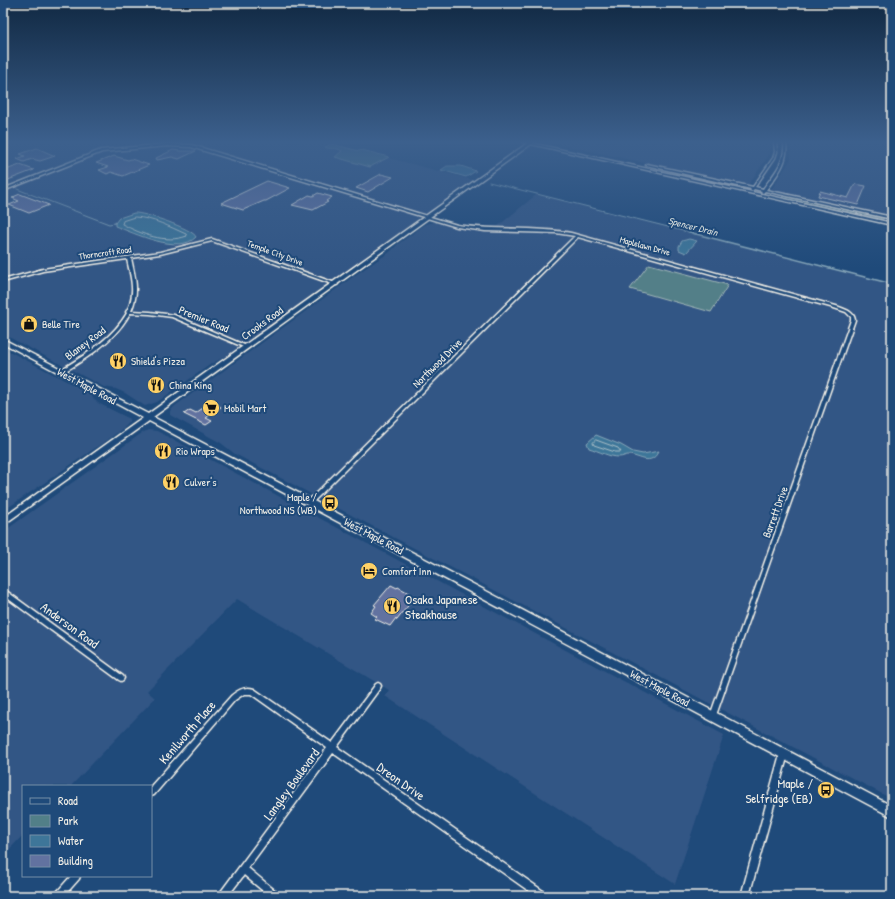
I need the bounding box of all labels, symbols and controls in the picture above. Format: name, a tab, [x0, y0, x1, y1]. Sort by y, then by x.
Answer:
water label: Spencer Drain	[666, 214, 720, 240]
street label: Maplelawn Drive	[618, 233, 672, 259]
street label: Temple City Drive	[245, 237, 305, 269]
street label: Thorncroft Road	[78, 243, 133, 263]
street label: Premier Road	[177, 303, 232, 336]
street label: Crooks Road	[238, 303, 286, 343]
shop icon: Belle Tire	[19, 314, 39, 334]
place label: Belle Tire	[42, 317, 80, 331]
street label: Blaney Road	[62, 323, 109, 363]
street label: Northwood Drive	[409, 335, 465, 391]
restaurant icon: Shield's Pizza	[108, 351, 128, 371]
place label: Shield's Pizza	[131, 354, 185, 368]
street label: West Maple Road	[55, 365, 120, 408]
restaurant icon: China King	[146, 375, 166, 395]
place label: China King	[169, 378, 212, 392]
supermarket icon: Mobil Mart	[201, 398, 221, 418]
place label: Mobil Mart	[224, 401, 267, 415]
restaurant icon: Rio Wraps	[153, 441, 173, 461]
place label: Rio Wraps	[176, 444, 215, 458]
restaurant icon: Culver's	[161, 472, 181, 492]
place label: Culver's	[184, 475, 216, 489]
street label: Barrett Drive	[759, 484, 791, 540]
place label: Maple / Northwood NS (WB)	[240, 490, 317, 517]
bus stop icon: Maple / Northwood NS (WB)	[320, 493, 340, 513]
street label: West Maple Road	[342, 515, 407, 558]
hotel icon: Comfort Inn	[359, 561, 379, 581]
place label: Comfort Inn	[382, 564, 431, 578]
place label: Osaka Japanese Steakhouse	[405, 590, 478, 623]
restaurant icon: Osaka Japanese Steakhouse	[382, 596, 402, 616]
street label: Anderson Road	[37, 598, 103, 652]
street label: West Maple Road	[628, 667, 693, 710]
street label: Kenilworth Place	[154, 696, 220, 768]
street label: Langley Boulevard	[259, 744, 323, 824]
street label: Dreon Drive	[373, 758, 429, 804]
place label: Maple / Selfridge (EB)	[745, 774, 813, 807]
bus stop icon: Maple / Selfridge (EB)	[816, 780, 836, 800]
legend	[22, 785, 152, 877]
text: Road	[58, 792, 78, 809]
text: Park	[58, 812, 78, 829]
text: Water	[58, 832, 84, 849]
text: Building	[58, 852, 93, 869]

